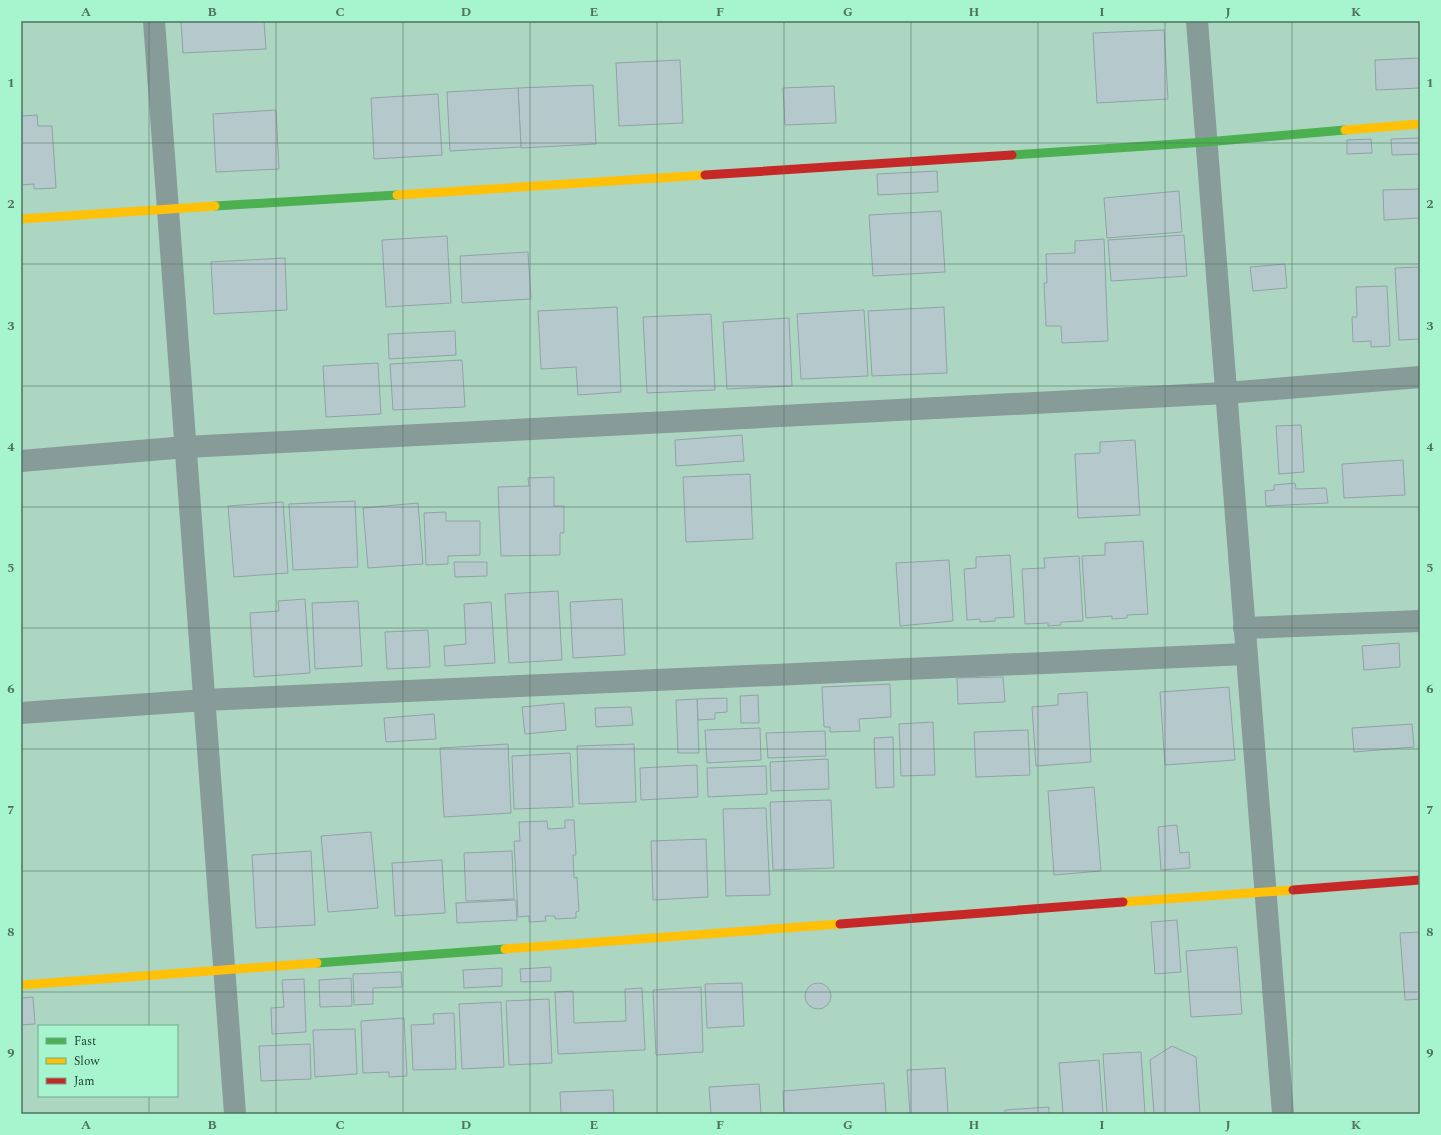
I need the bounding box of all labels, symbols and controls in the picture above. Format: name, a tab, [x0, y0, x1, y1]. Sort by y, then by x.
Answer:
text: A	[81, 2, 91, 22]
text: B	[207, 2, 217, 22]
text: C	[335, 2, 345, 22]
text: D	[461, 2, 471, 22]
text: E	[590, 2, 599, 22]
text: F	[716, 2, 724, 22]
text: G	[843, 2, 853, 22]
text: H	[969, 2, 980, 22]
text: I	[1099, 2, 1105, 22]
text: J	[1225, 2, 1231, 22]
text: K	[1351, 2, 1361, 22]
text: 1	[7, 73, 15, 93]
text: 1	[1426, 73, 1434, 93]
text: 2	[7, 194, 15, 214]
text: 2	[1426, 194, 1434, 214]
text: 3	[7, 316, 15, 336]
text: 3	[1426, 316, 1434, 336]
text: 4	[7, 437, 15, 457]
text: 4	[1426, 437, 1434, 457]
text: 5	[7, 558, 15, 578]
text: 5	[1426, 558, 1434, 578]
text: 6	[7, 679, 15, 699]
text: 6	[1426, 679, 1434, 699]
text: 7	[7, 800, 15, 820]
text: 7	[1426, 800, 1434, 820]
text: 8	[7, 922, 15, 942]
text: 8	[1426, 922, 1434, 942]
legend	[38, 1025, 178, 1097]
text: Fast	[74, 1032, 96, 1051]
text: 9	[7, 1043, 15, 1063]
text: 9	[1426, 1043, 1434, 1063]
text: Slow	[74, 1052, 100, 1071]
text: Jam	[74, 1072, 95, 1091]
text: A	[81, 1115, 91, 1135]
text: B	[207, 1115, 217, 1135]
text: C	[335, 1115, 345, 1135]
text: D	[461, 1115, 471, 1135]
text: E	[590, 1115, 599, 1135]
text: F	[716, 1115, 724, 1135]
text: G	[843, 1115, 853, 1135]
text: H	[969, 1115, 980, 1135]
text: I	[1099, 1115, 1105, 1135]
text: J	[1225, 1115, 1231, 1135]
text: K	[1351, 1115, 1361, 1135]

